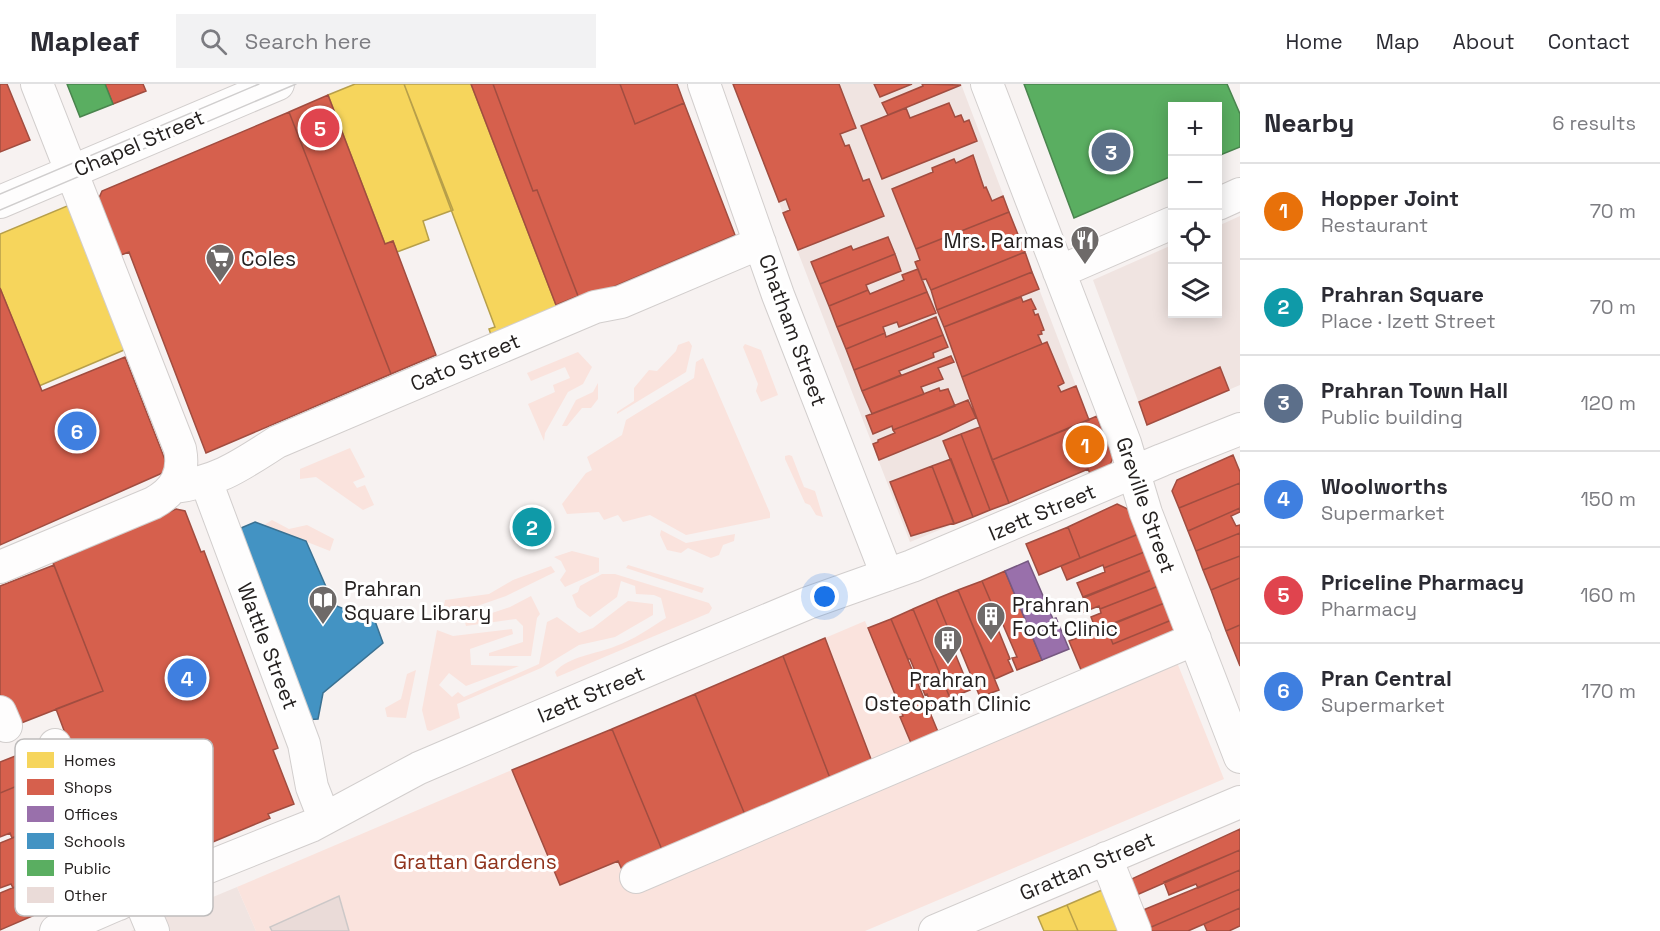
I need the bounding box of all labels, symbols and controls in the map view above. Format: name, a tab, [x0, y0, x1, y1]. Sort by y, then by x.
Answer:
search box	[176, 14, 596, 68]
text: Mapleaf	[30, 23, 140, 59]
icon: search	[197, 25, 230, 58]
text: Search here	[245, 27, 372, 55]
text: Home	[1285, 28, 1343, 55]
text: Map	[1376, 28, 1420, 55]
text: About	[1453, 28, 1515, 55]
text: Contact	[1548, 28, 1630, 55]
map controls	[1168, 102, 1222, 318]
button: +	[1168, 102, 1222, 156]
street label: Chapel Street	[70, 103, 208, 183]
pin: 5	[300, 106, 340, 150]
text: Nearby	[1264, 106, 1354, 140]
text: 6 results	[1552, 110, 1636, 136]
pin: 3	[1092, 130, 1130, 174]
button: −	[1168, 156, 1222, 210]
text: Hopper Joint	[1321, 184, 1459, 212]
text: 1	[1279, 198, 1288, 224]
text: 70 m	[1590, 198, 1636, 224]
button: locate	[1168, 210, 1222, 264]
text: Restaurant	[1321, 212, 1428, 238]
restaurant icon: Mrs. Parmas	[1069, 224, 1101, 266]
place label: Mrs. Parmas	[944, 227, 1064, 254]
supermarket icon: Coles	[204, 242, 236, 284]
place label: Coles	[241, 245, 296, 272]
street label: Chatham Street	[753, 250, 833, 410]
button: layers	[1168, 264, 1222, 318]
text: Prahran Square	[1321, 280, 1484, 308]
text: 2	[1278, 294, 1289, 320]
text: 70 m	[1590, 294, 1636, 320]
text: Place · Izett Street	[1321, 308, 1496, 334]
street label: Cato Street	[406, 327, 524, 397]
text: Prahran Town Hall	[1321, 376, 1508, 404]
text: 3	[1277, 390, 1290, 416]
text: 120 m	[1580, 390, 1636, 416]
text: Public building	[1321, 404, 1463, 430]
pin: 6	[58, 408, 97, 454]
pin: 1	[1066, 422, 1104, 468]
street label: Greville Street	[1110, 433, 1182, 577]
text: Woolworths	[1321, 472, 1448, 500]
street label: Izett Street	[984, 477, 1100, 547]
text: 4	[1277, 486, 1290, 512]
text: 150 m	[1581, 486, 1636, 512]
text: Supermarket	[1321, 500, 1445, 526]
pin: 2	[512, 504, 552, 550]
text: Priceline Pharmacy	[1321, 568, 1524, 596]
place label: Prahran Square Library	[344, 575, 491, 626]
street label: Wattle Street	[231, 579, 305, 713]
your location	[810, 582, 839, 611]
text: 5	[1278, 582, 1290, 608]
text: 160 m	[1580, 582, 1636, 608]
library icon: Prahran Square Library	[307, 584, 339, 626]
place label: Prahran Foot Clinic	[1012, 591, 1118, 642]
text: Pharmacy	[1321, 596, 1417, 622]
building icon: Prahran Foot Clinic	[975, 600, 1007, 642]
building icon: Prahran Osteopath Clinic	[932, 624, 964, 666]
pin: 4	[168, 656, 207, 700]
street label: Izett Street	[533, 659, 649, 729]
text: Pran Central	[1321, 664, 1452, 692]
place label: Prahran Osteopath Clinic	[865, 666, 1031, 717]
text: 6	[1277, 678, 1290, 704]
text: 170 m	[1581, 678, 1636, 704]
text: Supermarket	[1321, 692, 1445, 718]
legend	[15, 739, 213, 916]
text: Homes	[64, 750, 116, 771]
text: Shops	[64, 777, 112, 798]
text: Offices	[64, 804, 118, 825]
street label: Grattan Street	[1015, 825, 1159, 907]
text: Schools	[64, 831, 125, 852]
park label: Grattan Gardens	[393, 848, 557, 875]
text: Public	[64, 858, 111, 879]
text: Other	[64, 885, 107, 906]

